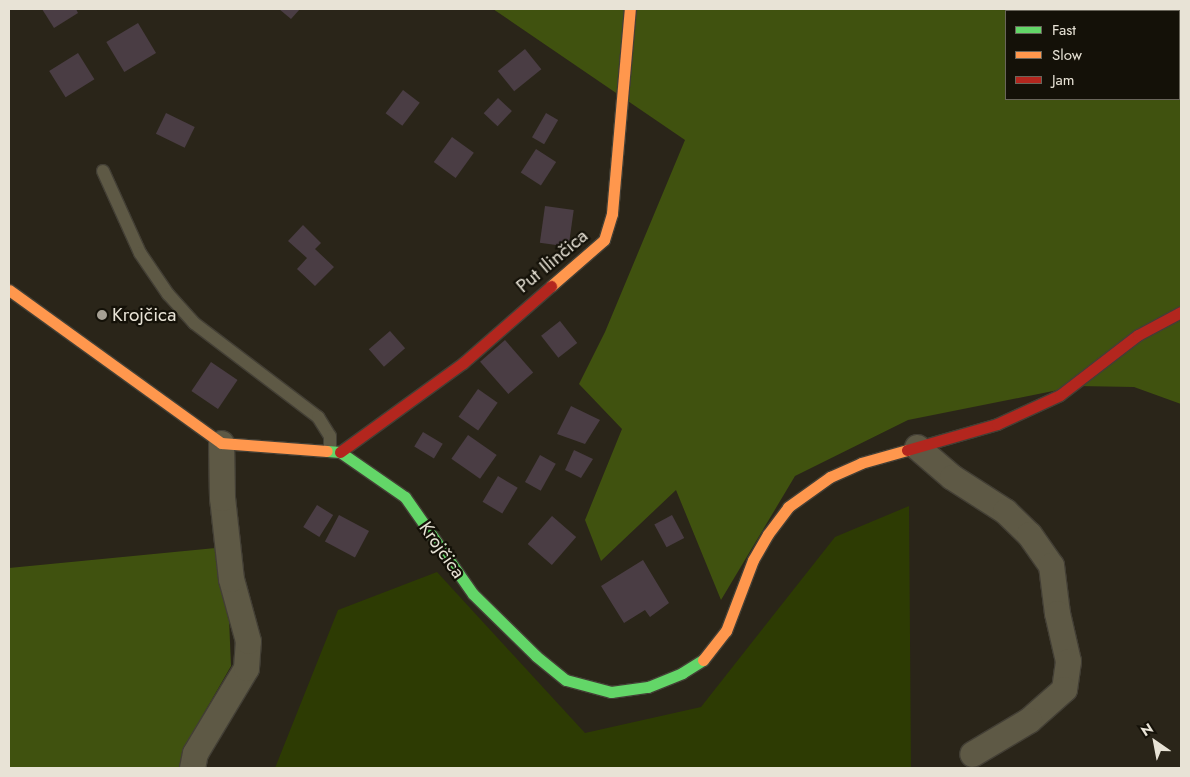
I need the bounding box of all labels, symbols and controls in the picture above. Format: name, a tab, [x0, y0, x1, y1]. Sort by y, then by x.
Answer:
legend	[1005, 10, 1180, 100]
text: Fast	[1052, 19, 1076, 41]
text: Slow	[1052, 44, 1082, 66]
text: Jam	[1052, 69, 1075, 91]
street label: Put Ilinčica	[512, 224, 592, 298]
place label: Krojčica	[112, 304, 176, 326]
marker: Krojčica	[96, 309, 108, 321]
street label: Krojčica	[414, 517, 470, 583]
north arrow	[1130, 717, 1180, 767]
text: N	[1137, 718, 1157, 741]

